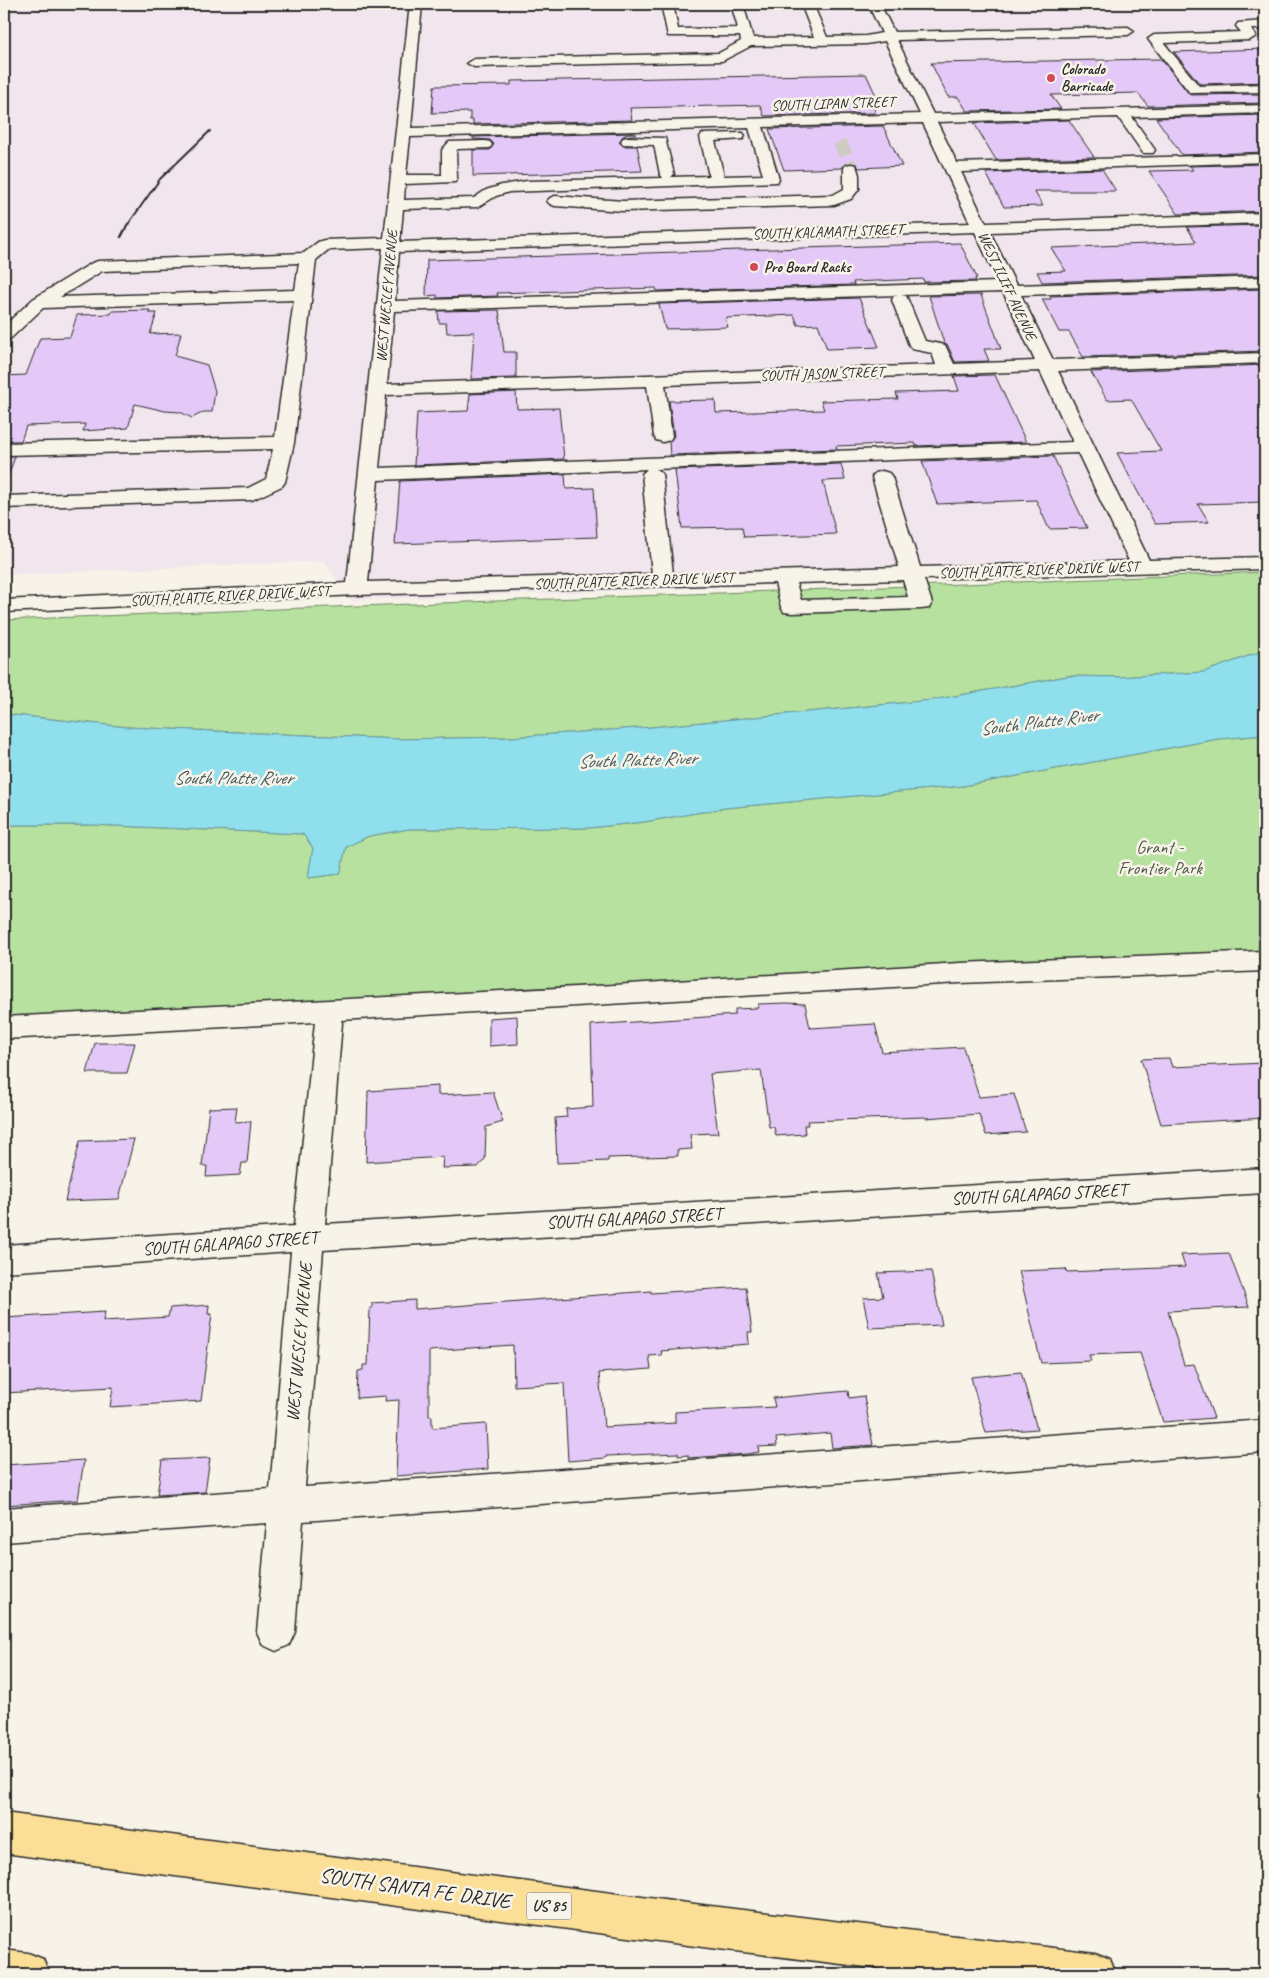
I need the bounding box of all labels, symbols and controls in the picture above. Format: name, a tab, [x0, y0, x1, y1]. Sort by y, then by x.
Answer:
place label: Colorado Barricade	[1061, 60, 1114, 96]
marker: Colorado Barricade	[1045, 72, 1057, 84]
street label: SOUTH LIPAN STREET	[771, 92, 898, 116]
street label: SOUTH KALAMATH STREET	[752, 220, 908, 244]
street label: WEST WESLEY AVENUE	[372, 227, 402, 363]
street label: WEST ILIFF AVENUE	[974, 229, 1041, 345]
place label: Pro Board Racks	[764, 258, 852, 277]
marker: Pro Board Racks	[748, 261, 760, 273]
street label: SOUTH JASON STREET	[760, 362, 887, 386]
street label: SOUTH PLATTE RIVER DRIVE WEST	[939, 557, 1142, 583]
street label: SOUTH PLATTE RIVER DRIVE WEST	[534, 568, 737, 594]
street label: SOUTH PLATTE RIVER DRIVE WEST	[130, 581, 333, 611]
water label: South Platte River	[979, 702, 1103, 741]
water label: South Platte River	[577, 746, 701, 774]
water label: South Platte River	[174, 766, 296, 790]
park label: Grant - Frontier Park	[1118, 836, 1203, 879]
street label: SOUTH GALAPAGO STREET	[951, 1178, 1132, 1210]
street label: SOUTH GALAPAGO STREET	[546, 1202, 727, 1234]
street label: SOUTH GALAPAGO STREET	[142, 1226, 323, 1260]
street label: WEST WESLEY AVENUE	[281, 1259, 317, 1422]
street label: SOUTH SANTA FE DRIVE	[318, 1862, 515, 1915]
road number: US 85	[526, 1892, 572, 1920]

